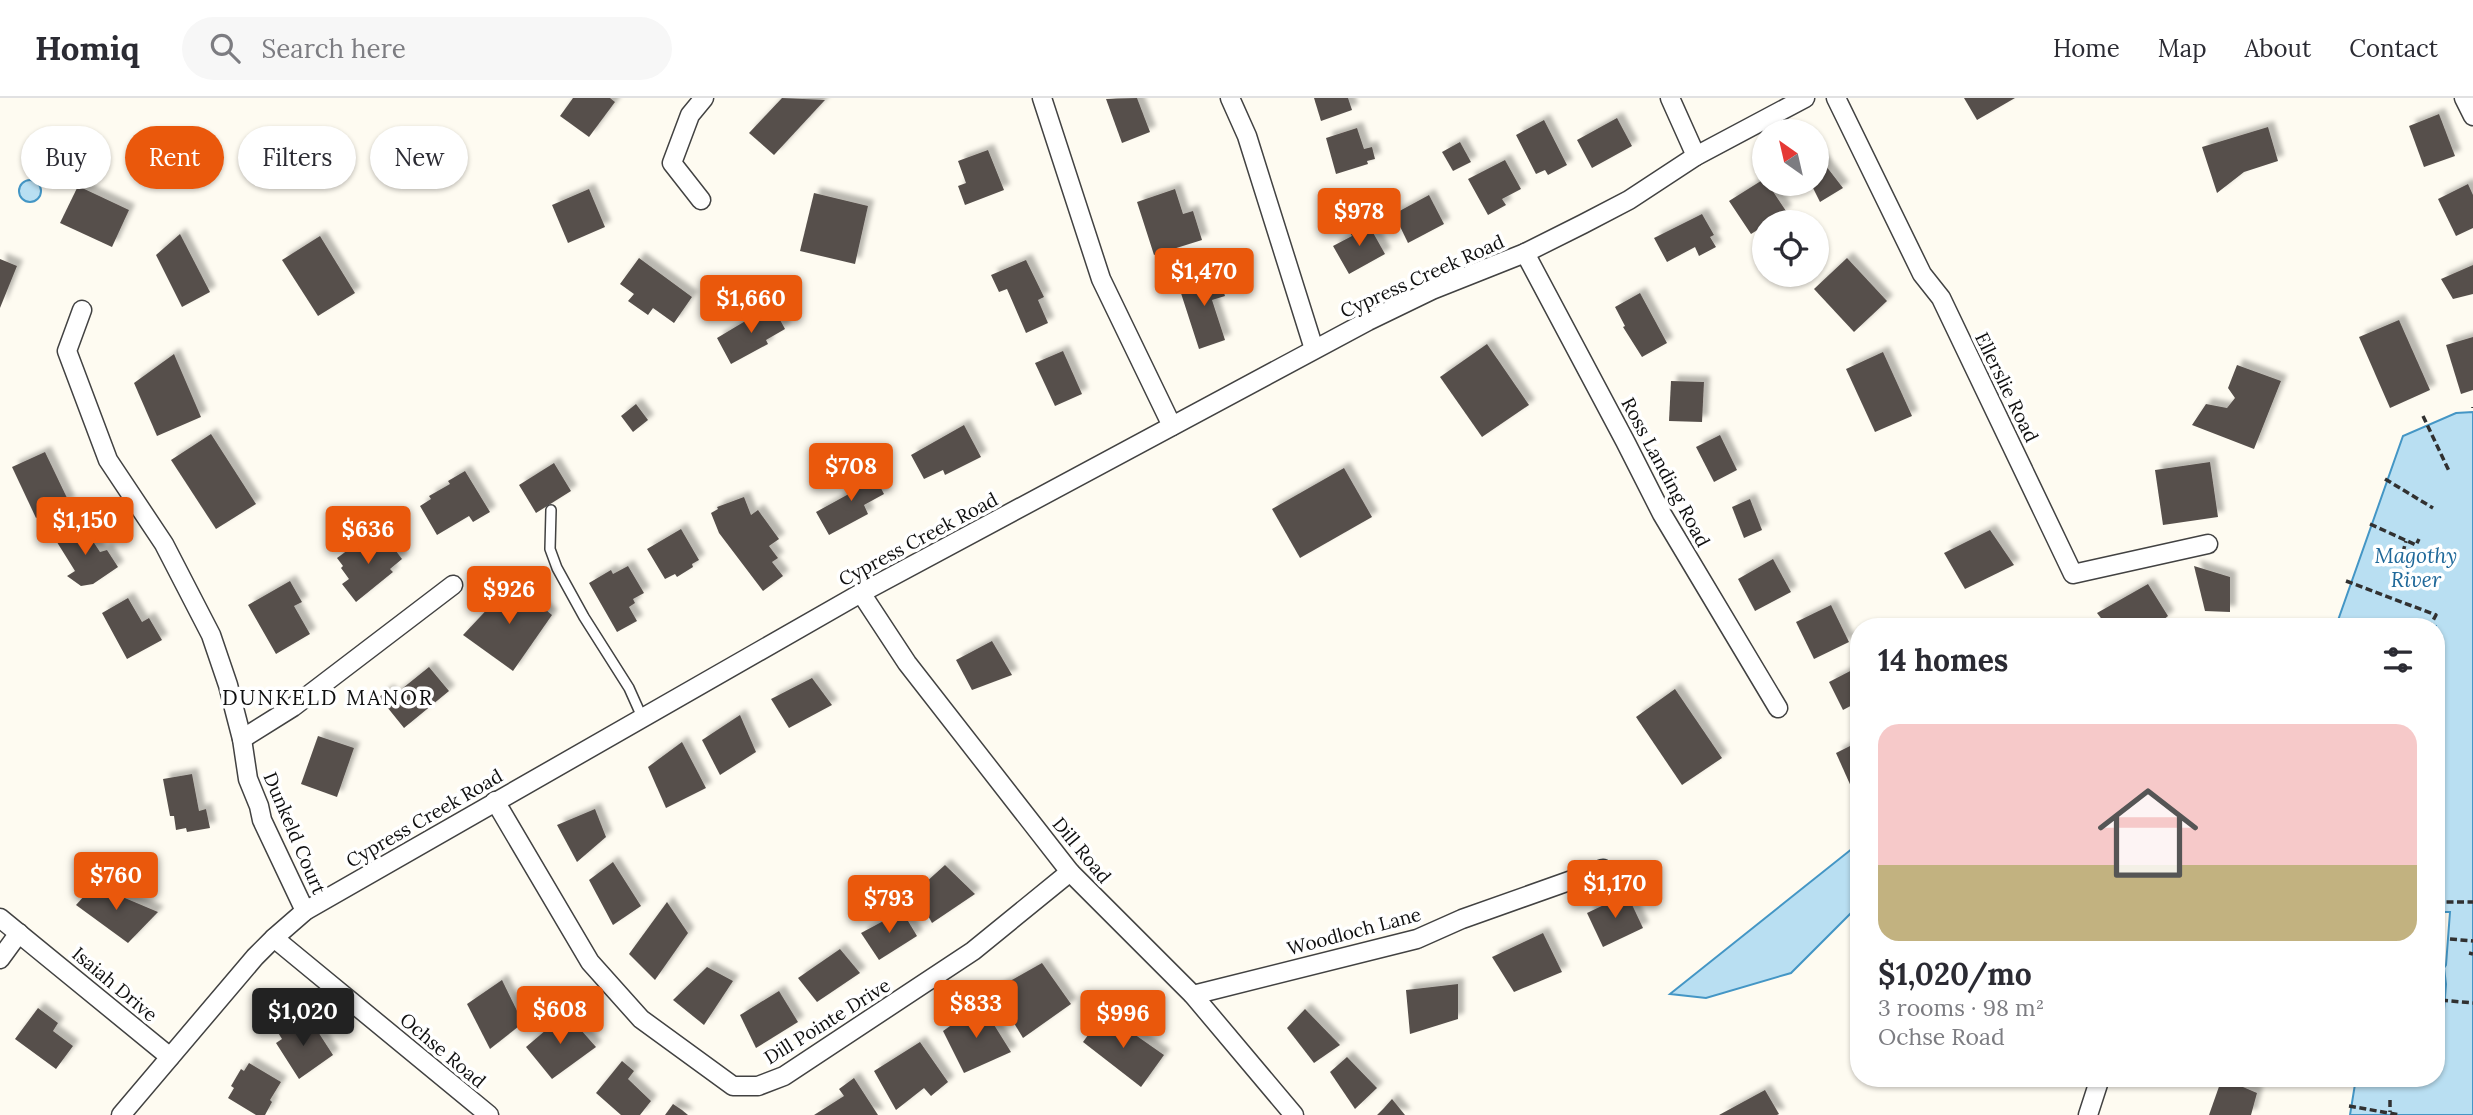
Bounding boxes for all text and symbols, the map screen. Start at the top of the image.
search box [182,17,672,80]
text: Homiq [35,27,140,69]
icon: search [206,29,244,67]
text: Search here [262,32,406,65]
text: Home [2053,33,2120,64]
text: Map [2158,33,2207,64]
text: About [2245,33,2311,64]
text: Contact [2349,33,2438,64]
north arrow [1752,119,1829,196]
map controls [1752,119,1829,287]
chip: Buy [21,126,111,189]
chip: Rent [125,126,224,189]
chip: Filters [238,126,356,189]
chip: New [370,126,468,189]
pin: $978 [1318,188,1400,248]
text: $978 [1334,196,1384,225]
button: locate [1752,210,1829,287]
street label: Cypress Creek Road [1336,229,1508,323]
pin: $1,470 [1147,248,1261,308]
text: $1,470 [1171,256,1237,285]
pin: $1,660 [694,275,808,335]
text: $1,660 [716,283,786,312]
street label: Ellerslie Road [1970,328,2044,446]
street label: Ross Landing Road [1616,393,1716,551]
pin: $708 [810,444,892,503]
text: $708 [825,451,877,480]
street label: Cypress Creek Road [834,487,1002,591]
pin: $1,150 [28,498,142,557]
text: $1,150 [53,505,118,534]
pin: $636 [327,506,409,566]
text: $636 [342,514,394,543]
water label: Magothy River [2375,542,2457,593]
pin: $926 [468,566,550,626]
text: $926 [483,574,535,603]
text: 14 homes [1878,641,2008,679]
icon: filters [2379,641,2417,679]
district label: DUNKELD MANOR [222,684,434,711]
street label: Cypress Creek Road [341,763,507,873]
street label: Dunkeld Court [258,768,332,898]
icon: home [2085,770,2211,896]
street label: Dill Road [1047,812,1117,888]
pin: $760 [75,852,157,912]
text: $760 [90,860,142,889]
pin: $1,170 [1558,860,1672,920]
text: $1,170 [1583,868,1647,897]
pin: $793 [848,876,930,935]
text: $793 [864,883,914,912]
street label: Woodloch Lane [1284,902,1424,960]
street label: Isaiah Drive [68,941,162,1027]
text: $1,020/mo [1878,955,2032,993]
street label: Dill Pointe Drive [760,973,894,1069]
pin: $833 [935,981,1017,1040]
pin: $608 [519,986,601,1046]
pin: $1,020 [246,988,360,1048]
text: $833 [950,988,1002,1017]
pin: $996 [1082,990,1164,1050]
text: 3 rooms · 98 m² [1878,993,2044,1022]
text: $608 [533,994,587,1023]
text: $1,020 [268,996,338,1025]
text: $996 [1096,998,1150,1027]
street label: Ochse Road [395,1007,491,1093]
text: Ochse Road [1878,1022,2005,1051]

